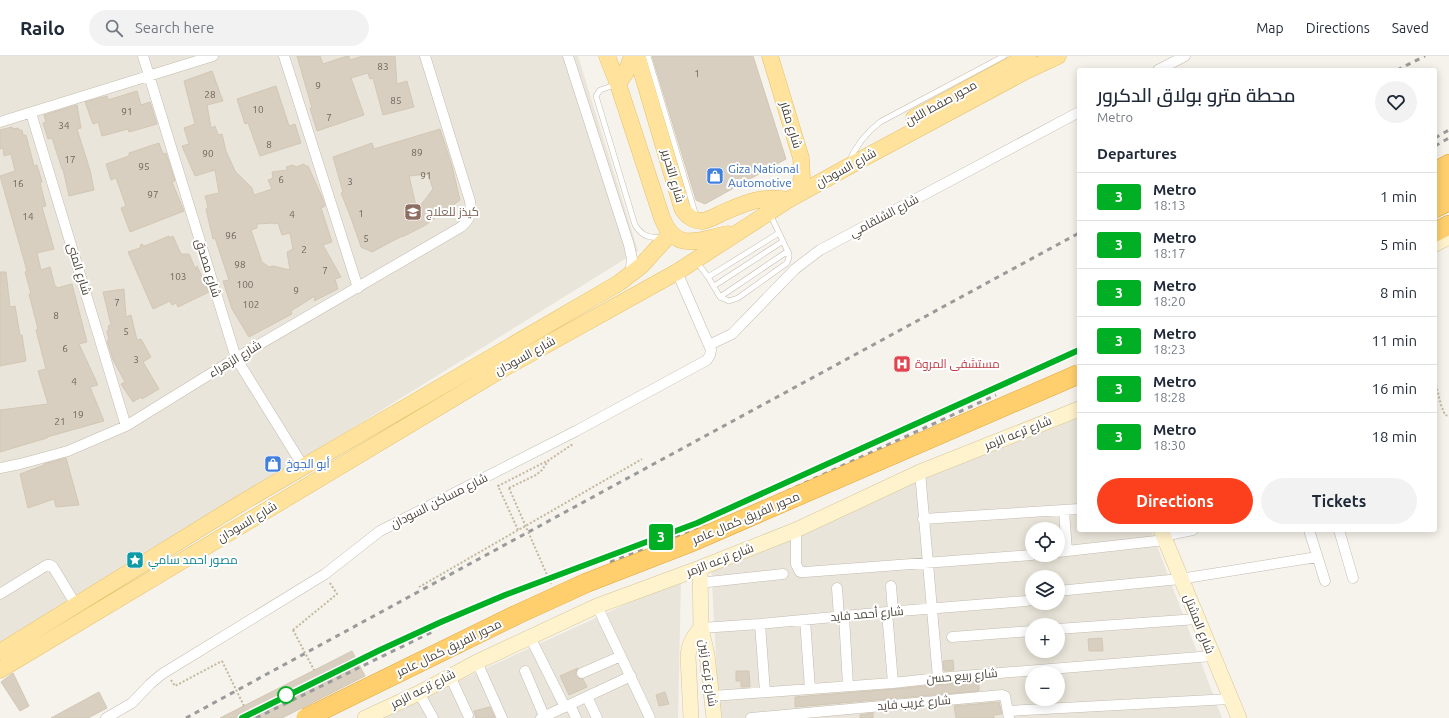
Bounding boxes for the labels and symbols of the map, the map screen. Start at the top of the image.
house number: 83 [377,61,389,72]
house number: 1 [694,68,700,79]
street label: محور صفط اللبن [903,78,979,128]
house number: 9 [315,80,321,91]
house number: 28 [204,89,216,100]
house number: 85 [390,95,402,106]
street label: شارع مقار [776,99,805,150]
house number: 10 [252,104,264,115]
house number: 91 [121,106,133,117]
house number: 7 [326,112,332,123]
house number: 34 [58,120,70,131]
house number: 8 [266,139,272,150]
street label: شارع السودان [813,146,879,191]
house number: 89 [411,147,423,158]
street label: شارع التحرير [658,147,687,205]
house number: 90 [202,148,214,159]
house number: 17 [64,154,76,165]
house number: 95 [138,161,150,172]
place label: Giza National Automotive [728,162,799,189]
shop icon: Giza National Automotive [705,166,725,186]
house number: 91 [420,170,432,181]
house number: 6 [278,174,284,185]
house number: 3 [347,176,353,187]
house number: 16 [12,178,24,189]
house number: 97 [147,189,159,200]
street label: شارع الشلقامي [847,192,922,243]
school or university icon: كيذز للعلاج [403,202,423,222]
place label: كيذز للعلاج [426,205,479,220]
house number: 1 [358,208,364,219]
house number: 4 [289,209,295,220]
house number: 14 [22,211,34,222]
house number: 96 [225,230,237,241]
house number: 5 [363,233,369,244]
street label: شارع مصدق [191,237,224,299]
street label: شارع المنى [63,241,94,297]
house number: 2 [301,244,307,255]
house number: 98 [234,259,246,270]
house number: 7 [322,265,328,276]
house number: 103 [170,271,186,282]
house number: 100 [237,279,254,290]
house number: 9 [293,285,299,296]
house number: 7 [114,297,120,308]
house number: 102 [243,299,259,310]
house number: 8 [53,310,59,321]
house number: 5 [123,326,129,337]
street label: شارع السودان [492,334,558,379]
street label: شارع الزهراء [206,338,264,381]
house number: 6 [62,343,68,354]
house number: 3 [133,354,139,365]
hospital icon: مستشفى المروة [892,354,912,374]
place label: مستشفى المروة [915,357,1000,371]
house number: 4 [71,376,77,387]
house number: 19 [72,409,84,420]
street label: شارع ترعه الزمر [982,413,1054,454]
house number: 21 [54,416,66,427]
shop icon: أبو الجوخ [263,454,283,474]
place label: أبو الجوخ [286,456,330,472]
street label: شارع مساكن السودان [388,470,490,532]
street label: محور الفريق كمال عامر [689,489,802,547]
street label: شارع السودان [215,499,280,546]
line badge: 3 [648,524,674,550]
street label: شارع ترعه الزمر [683,541,756,581]
place icon: مصور احمد سامي [125,550,145,570]
place label: مصور احمد سامي [148,553,238,570]
street label: شارع المشتل [1180,592,1217,656]
street label: شارع أحمد فايد [830,603,904,625]
street label: محور الفريق كمال عامر [393,616,504,680]
street label: شارع ترعه زنين [695,638,720,708]
street label: شارع ربيع حسن [926,666,998,687]
street label: شارع ترعه الزمر [387,667,458,713]
unlabelled marker [277,686,295,704]
street label: شارع غريب فايد [877,693,952,714]

